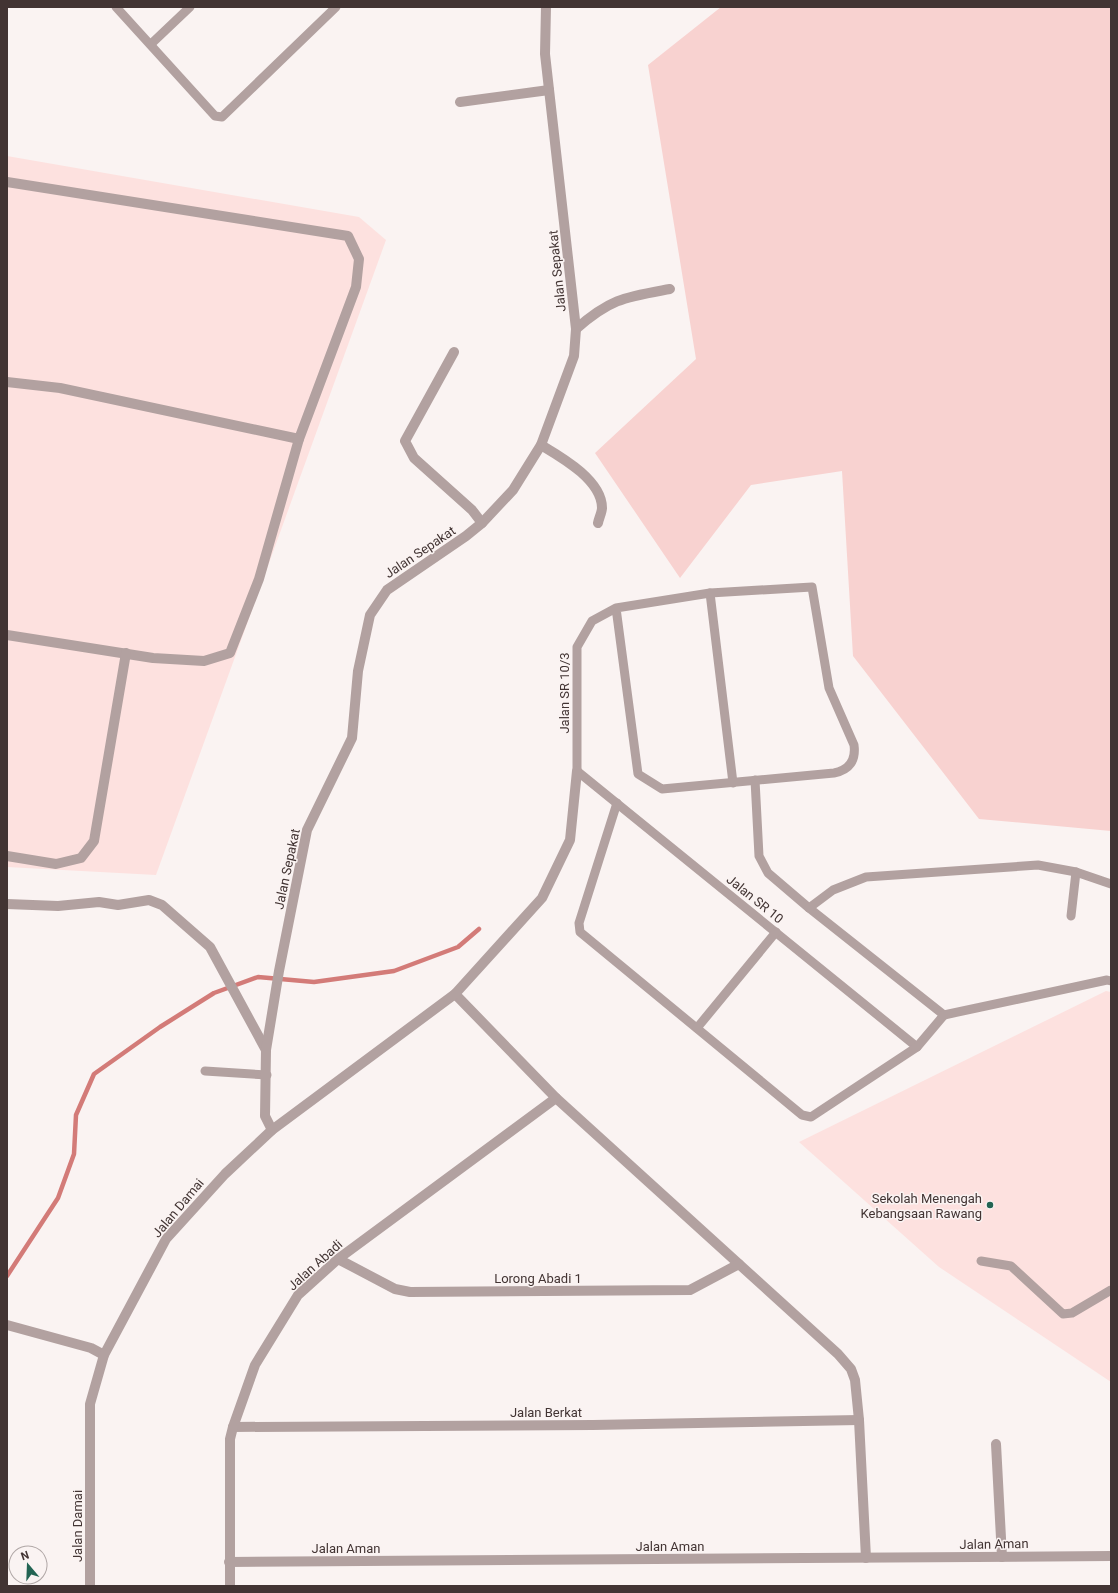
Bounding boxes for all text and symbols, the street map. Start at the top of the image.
street label: Jalan Sepakat [545,230,569,312]
street label: Jalan Sepakat [382,523,458,581]
street label: Jalan SR 10/3 [557,652,572,734]
street label: Jalan Sepakat [271,827,303,911]
street label: Jalan SR 10 [724,872,786,926]
street label: Jalan Damai [149,1176,207,1240]
place label: Sekolah Menengah Kebangsaan Rawang [861,1191,982,1221]
marker: Sekolah Menengah Kebangsaan Rawang [985,1200,995,1210]
street label: Jalan Abadi [285,1237,345,1293]
street label: Lorong Abadi 1 [494,1271,582,1286]
street label: Jalan Berkat [510,1405,582,1420]
street label: Jalan Damai [70,1490,85,1562]
street label: Jalan Aman [959,1536,1029,1552]
street label: Jalan Aman [635,1539,705,1554]
street label: Jalan Aman [311,1541,381,1556]
north arrow [8,1545,48,1585]
text: N [19,1549,31,1563]

